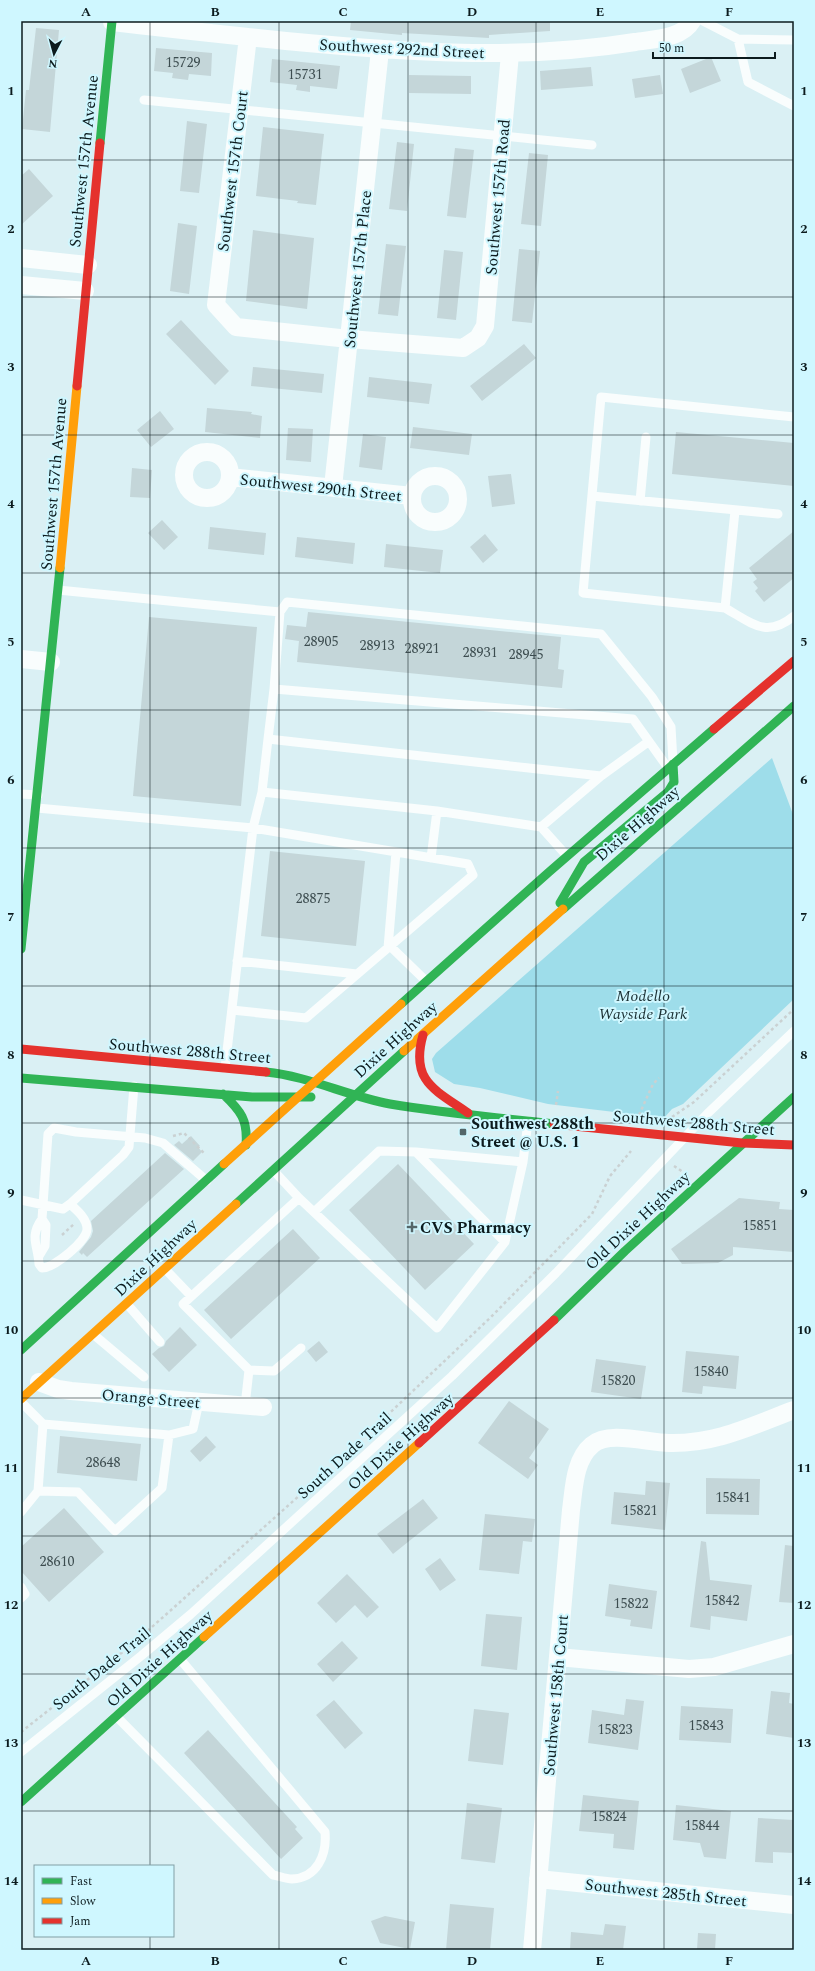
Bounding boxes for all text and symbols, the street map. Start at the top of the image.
text: A [81,2,91,22]
text: B [210,2,220,22]
text: C [338,2,348,22]
text: D [467,2,477,22]
text: E [596,2,605,22]
text: F [725,2,733,22]
street label: Southwest 292nd Street [319,33,486,65]
north arrow [34,34,74,74]
scale bar [653,34,775,60]
text: 50 m [659,39,684,58]
house number: 15729 [166,52,201,73]
text: N [48,55,58,72]
house number: 15731 [288,64,323,85]
street label: Southwest 157th Avenue [63,74,105,249]
text: 1 [7,81,15,101]
text: 1 [800,81,808,101]
street label: Southwest 157th Court [211,89,255,253]
street label: Southwest 157th Road [479,118,517,276]
street label: Southwest 157th Place [338,189,378,349]
text: 2 [7,219,15,239]
text: 2 [800,219,808,239]
text: 3 [7,357,15,377]
text: 3 [800,357,808,377]
street label: Southwest 157th Avenue [34,397,74,571]
street label: Southwest 290th Street [239,468,403,508]
text: 4 [7,494,15,514]
text: 4 [800,494,808,514]
house number: 28905 [304,631,339,652]
text: 5 [7,632,15,652]
text: 5 [800,632,808,652]
house number: 28913 [360,635,395,656]
house number: 28921 [405,638,440,659]
house number: 28931 [463,642,498,663]
house number: 28945 [509,644,544,665]
text: 6 [7,770,15,790]
text: 6 [800,770,808,790]
street label: Dixie Highway [590,779,686,867]
house number: 28875 [296,888,331,909]
text: 7 [7,907,15,927]
text: 7 [800,907,808,927]
park label: Modello Wayside Park [598,984,688,1026]
street label: Dixie Highway [349,995,444,1084]
street label: Southwest 288th Street [108,1032,272,1070]
text: 8 [7,1045,15,1065]
text: 8 [800,1045,808,1065]
street label: Southwest 288th Street [612,1104,776,1142]
place label: Southwest 288th Street @ U.S. 1 [471,1112,594,1154]
marker: Southwest 288th Street @ U.S. 1 [458,1127,468,1137]
street label: Old Dixie Highway [580,1165,696,1276]
text: 9 [7,1183,15,1203]
text: 9 [800,1183,808,1203]
street label: Dixie Highway [109,1212,203,1302]
house number: 15851 [743,1215,778,1236]
place label: CVS Pharmacy [420,1216,532,1240]
marker: CVS Pharmacy [407,1222,417,1232]
text: 10 [4,1320,18,1340]
text: 10 [797,1320,811,1340]
house number: 15840 [694,1361,729,1382]
house number: 15820 [601,1370,636,1391]
street label: Orange Street [101,1383,201,1415]
street label: Old Dixie Highway [342,1387,460,1496]
street label: South Dade Trail [292,1406,398,1505]
house number: 28648 [86,1452,121,1473]
text: 11 [4,1458,18,1478]
text: 11 [797,1458,811,1478]
house number: 15841 [716,1487,751,1508]
house number: 15821 [623,1500,658,1521]
house number: 28610 [40,1551,75,1572]
house number: 15842 [705,1590,740,1611]
house number: 15822 [614,1593,649,1614]
text: 12 [4,1595,18,1615]
text: 12 [797,1595,811,1615]
street label: Old Dixie Highway [101,1604,219,1713]
street label: Southwest 158th Court [537,1613,575,1777]
street label: South Dade Trail [47,1621,156,1716]
house number: 15843 [689,1715,724,1736]
house number: 15823 [598,1719,633,1740]
text: 13 [4,1733,18,1753]
text: 13 [797,1733,811,1753]
house number: 15824 [592,1806,627,1827]
house number: 15844 [685,1815,720,1836]
legend [34,1865,174,1937]
text: 14 [4,1871,19,1891]
text: 14 [797,1871,812,1891]
text: Fast [70,1872,92,1891]
street label: Southwest 285th Street [584,1873,748,1913]
text: Slow [70,1892,96,1911]
text: Jam [70,1912,91,1931]
text: A [81,1951,91,1971]
text: B [210,1951,220,1971]
text: C [338,1951,348,1971]
text: D [467,1951,477,1971]
text: E [596,1951,605,1971]
text: F [725,1951,733,1971]

